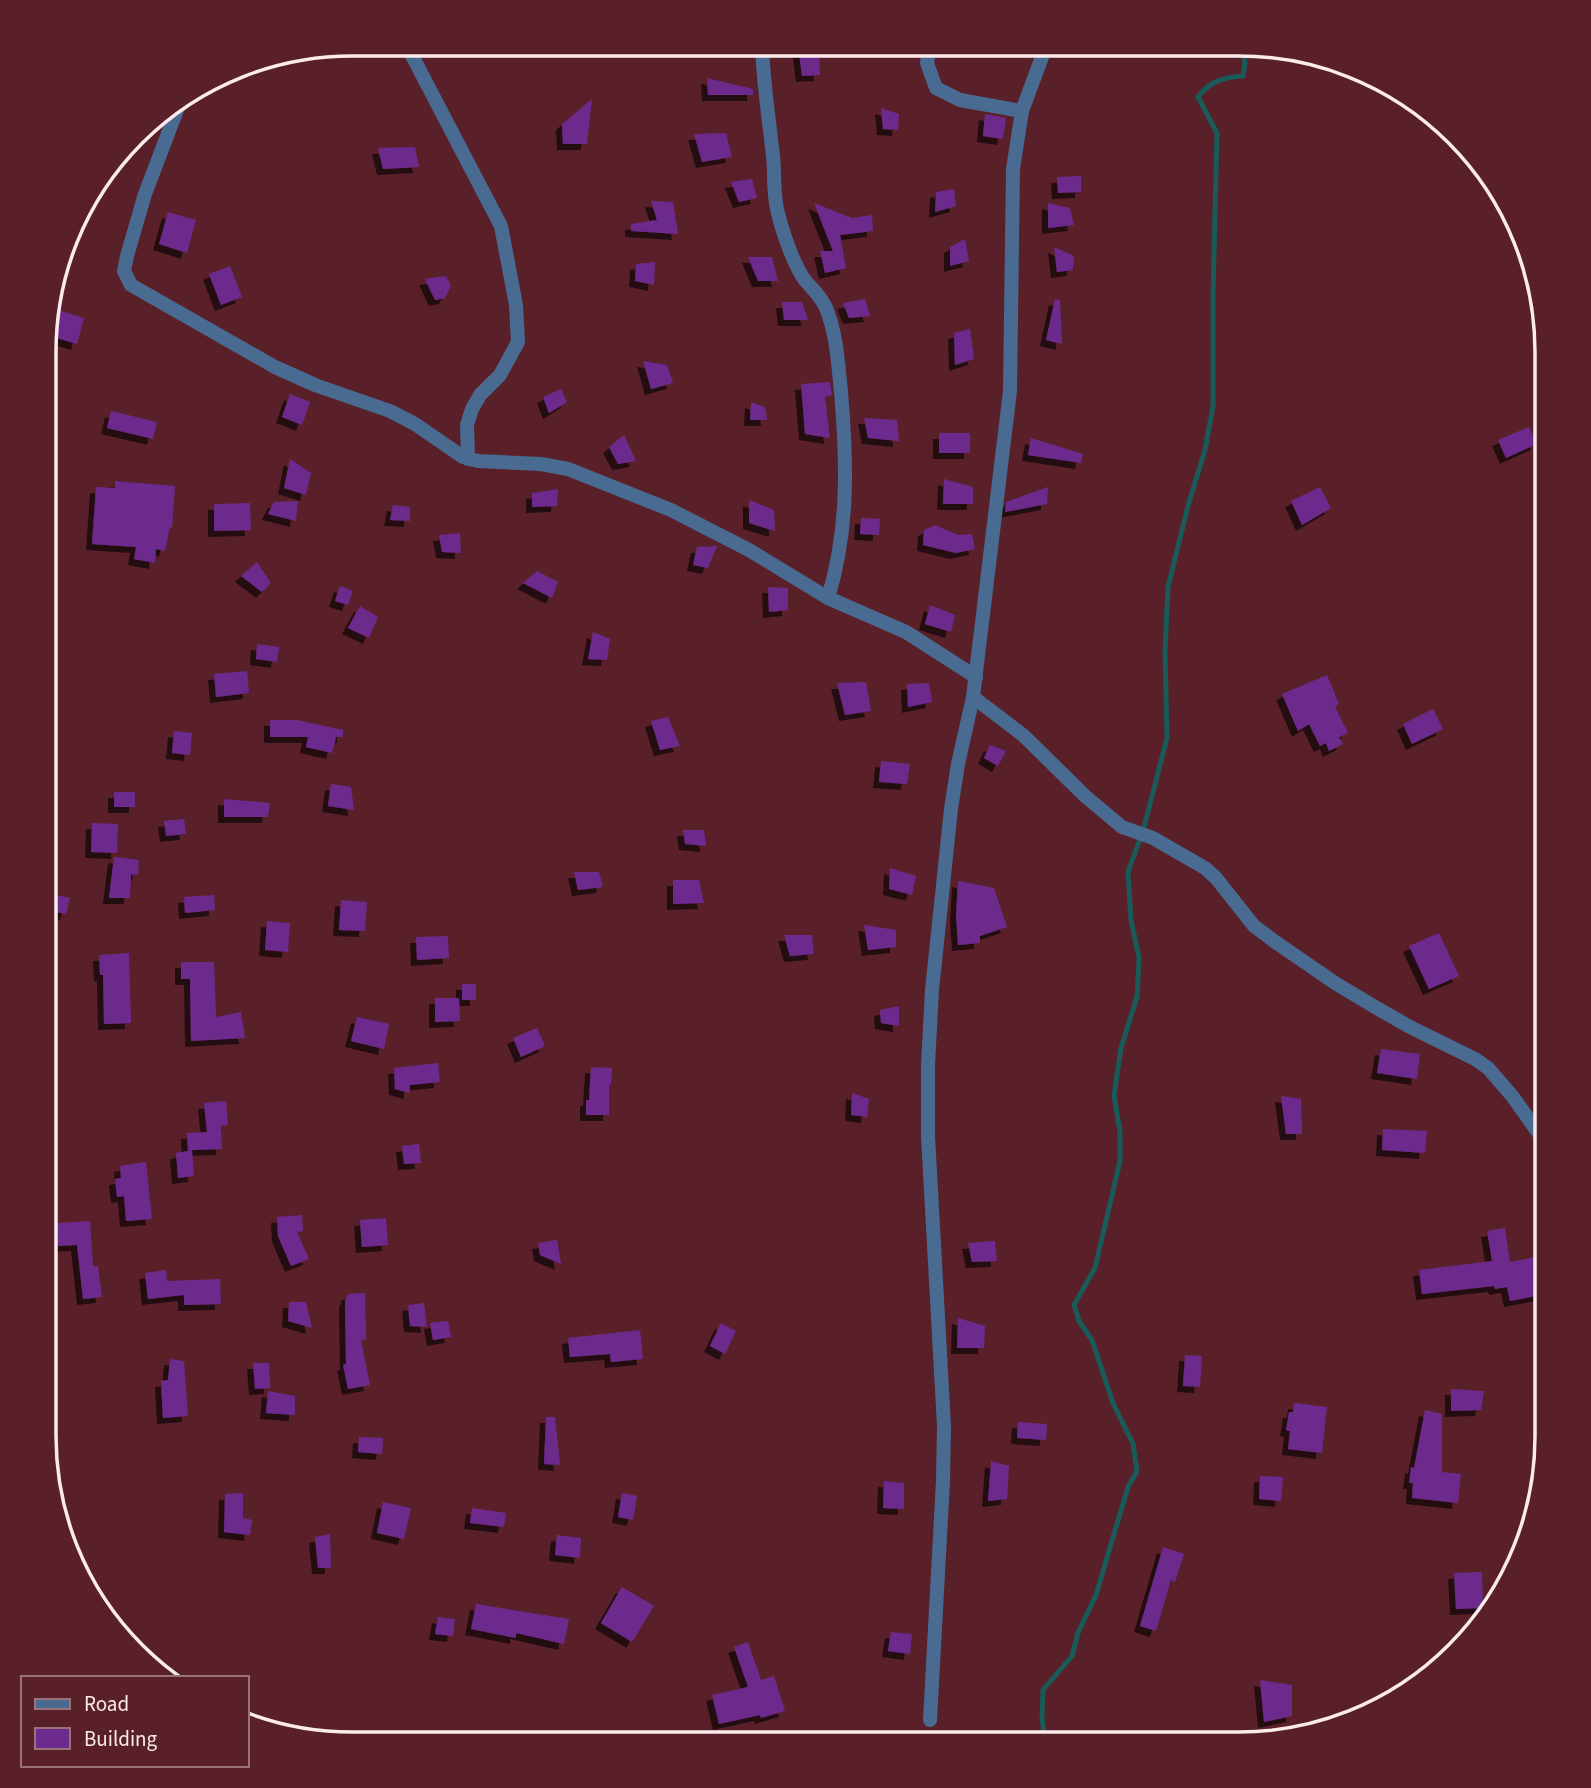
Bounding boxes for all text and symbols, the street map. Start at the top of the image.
legend [21,1676,248,1767]
text: Road [84,1689,129,1719]
text: Building [84,1724,158,1754]

